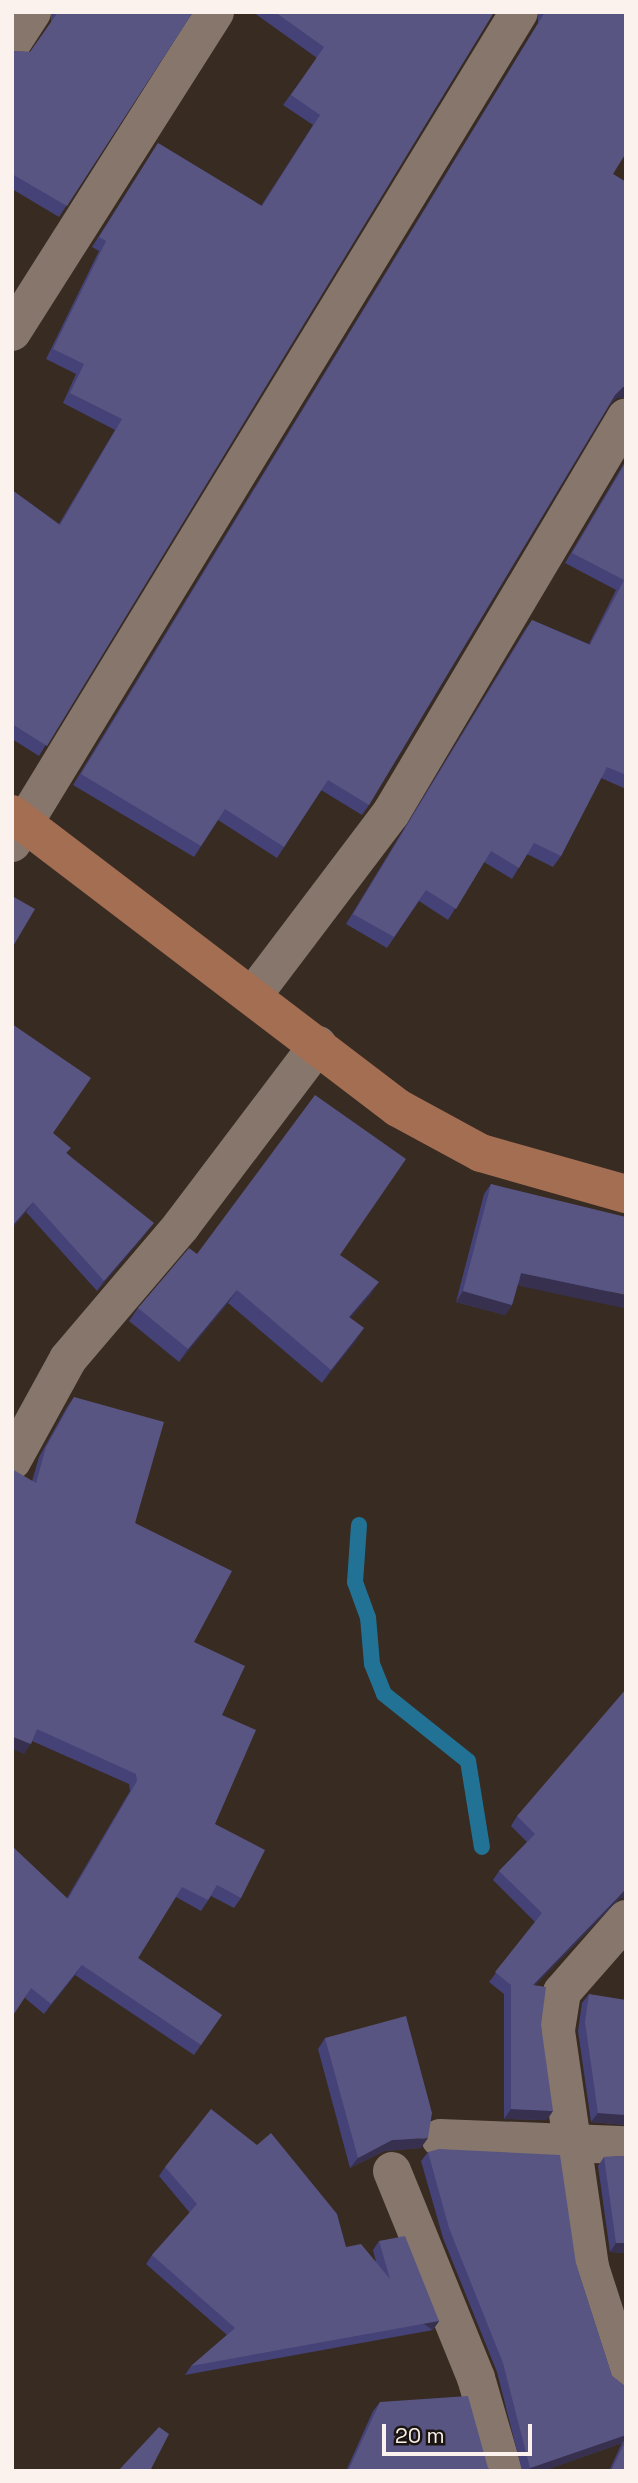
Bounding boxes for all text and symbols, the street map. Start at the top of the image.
scale bar [386,2410,536,2454]
text: 20 m [395,2422,445,2449]

